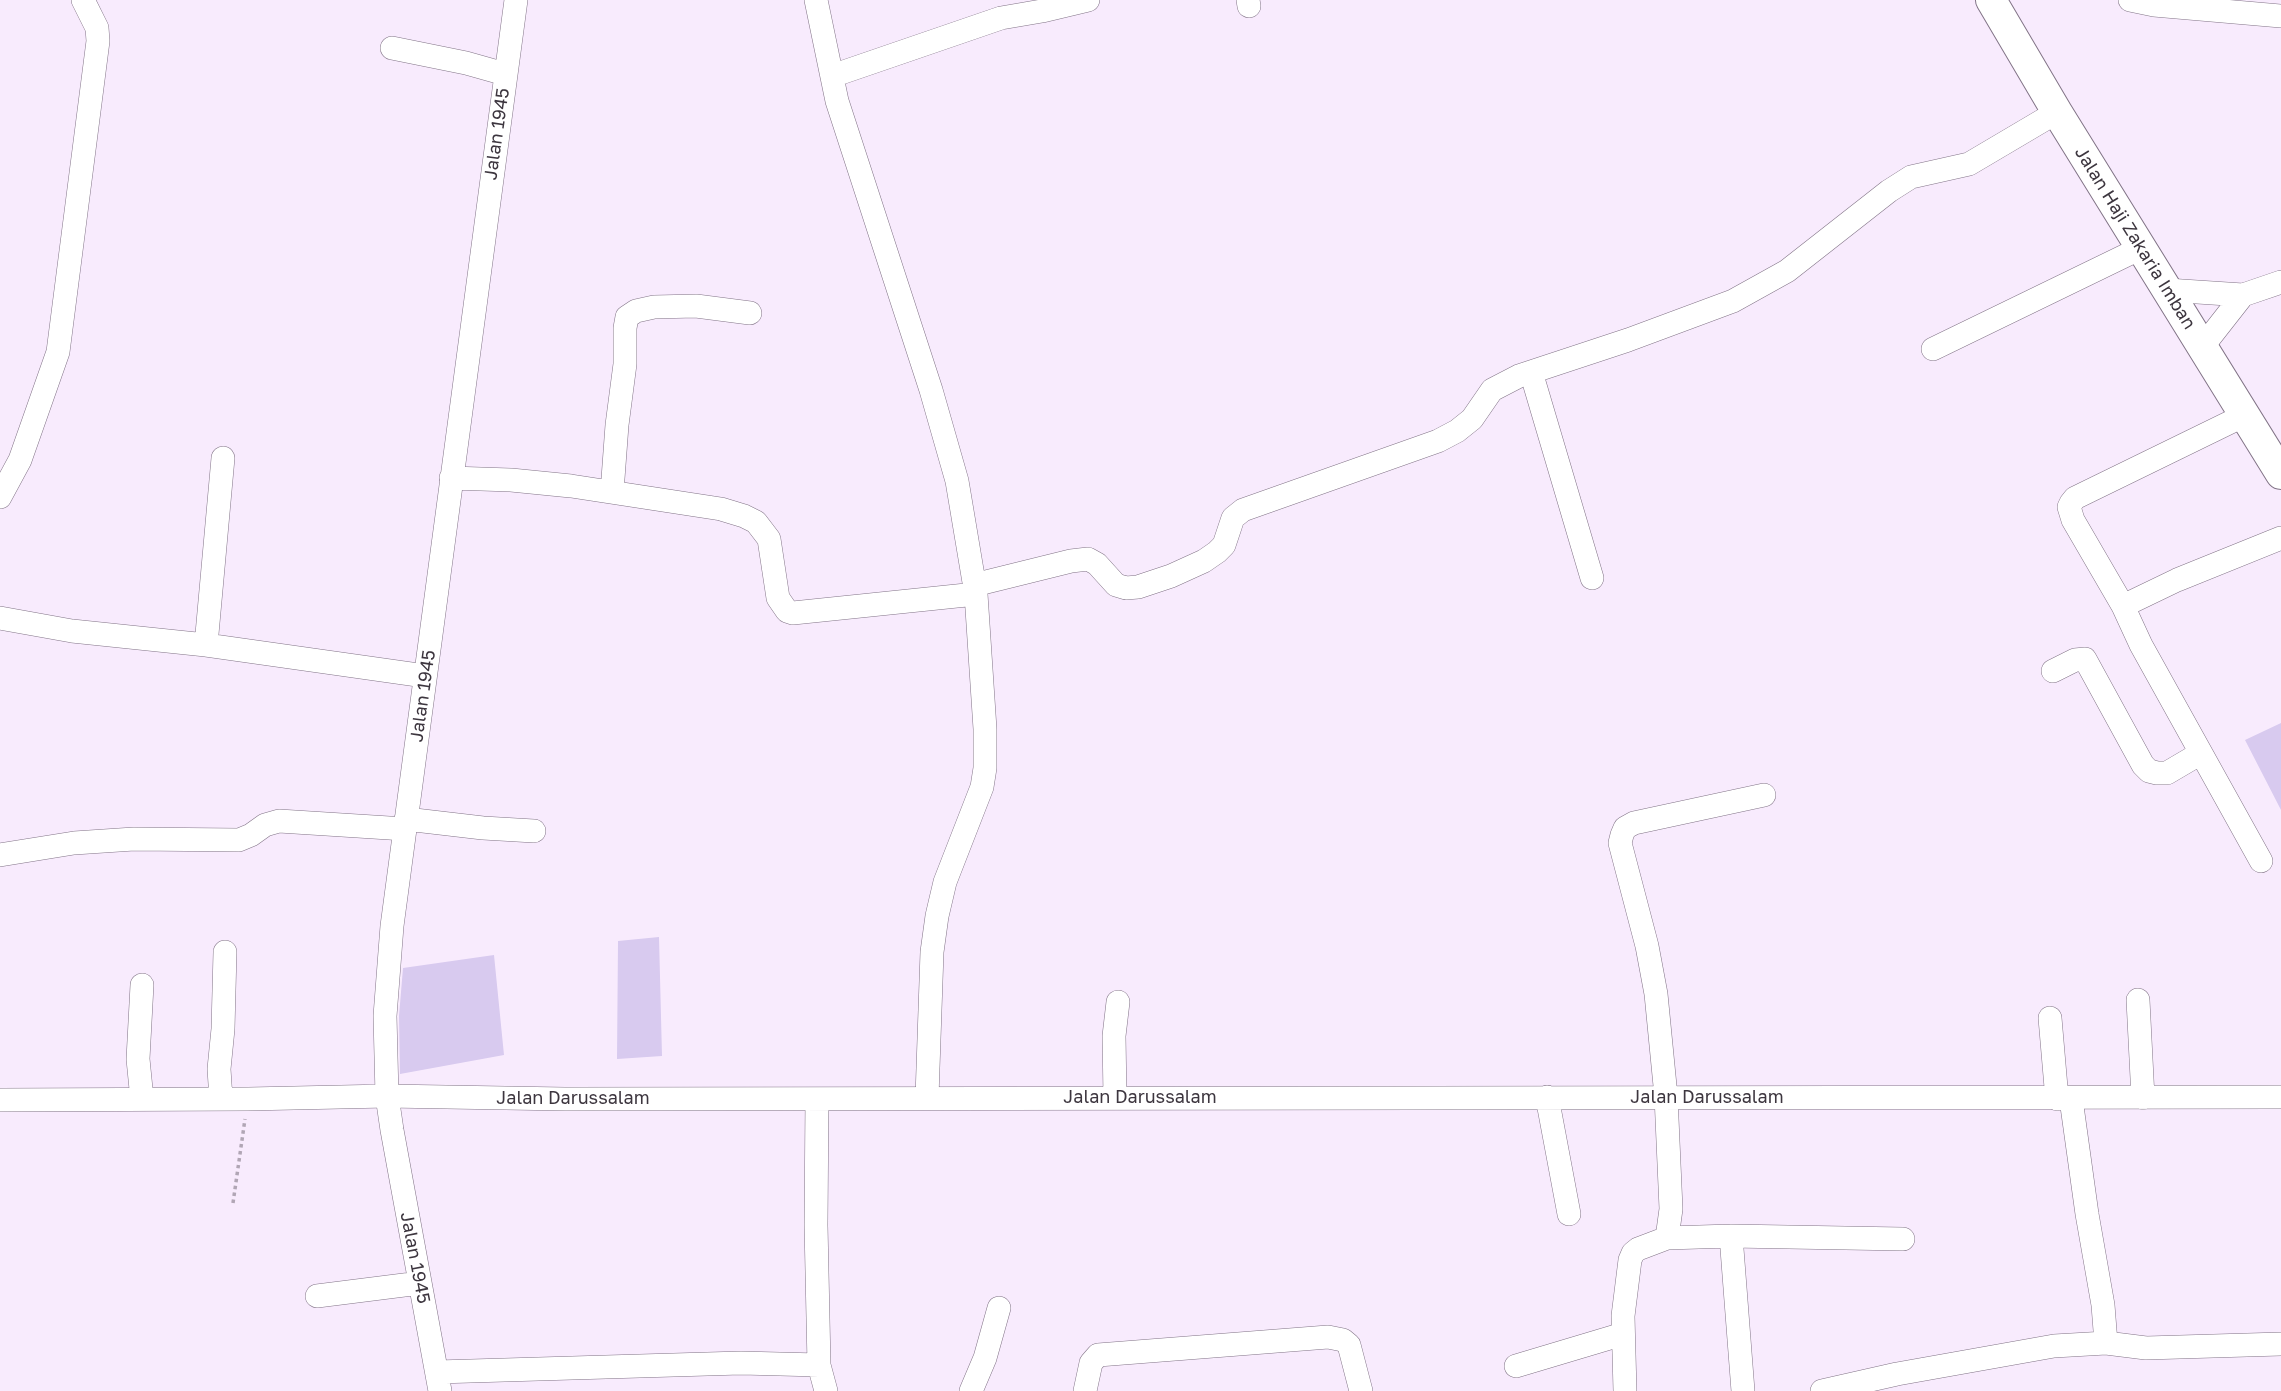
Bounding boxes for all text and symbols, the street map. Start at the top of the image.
street label: Jalan 1945 [480,87,514,181]
street label: Jalan Haji Zakaria Imban [2070,143,2200,333]
street label: Jalan 1945 [406,649,440,743]
street label: Jalan Darussalam [1063,1086,1217,1108]
street label: Jalan Darussalam [1630,1086,1784,1108]
street label: Jalan Darussalam [496,1087,650,1109]
street label: Jalan 1945 [396,1210,434,1306]

